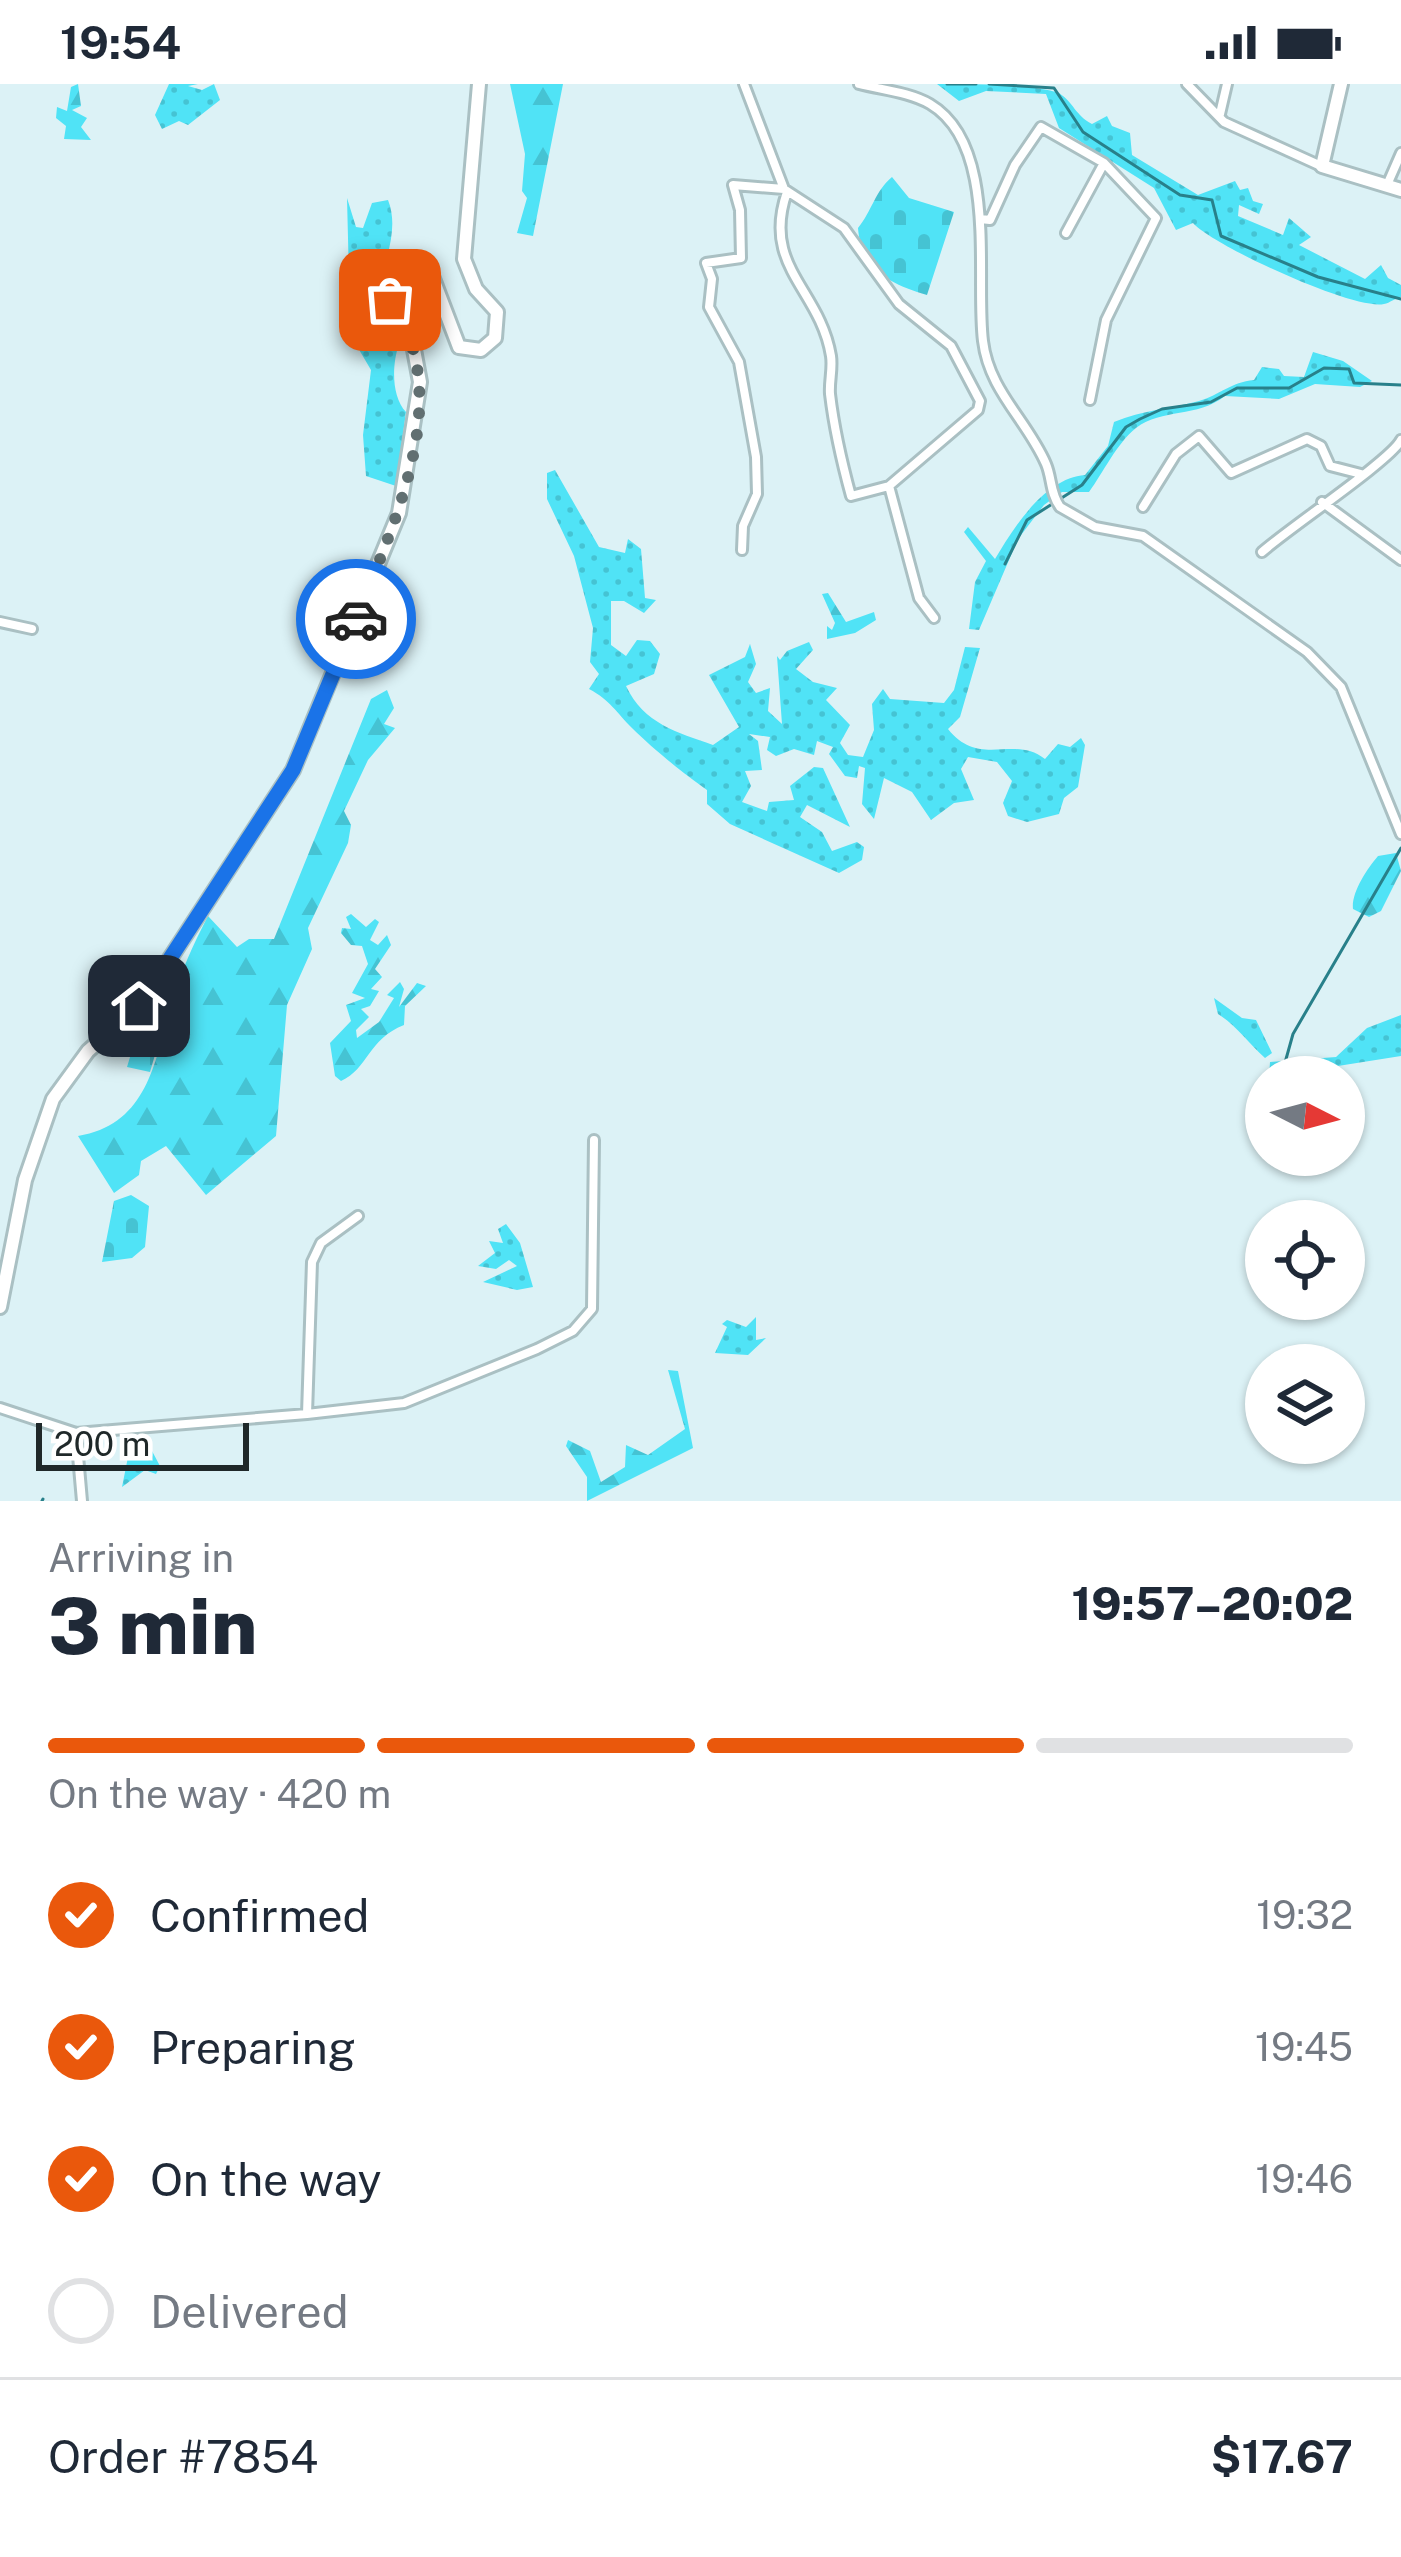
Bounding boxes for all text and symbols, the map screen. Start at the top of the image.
text: 19:54 [60,16,181,69]
pin [339,249,441,351]
icon: bag [357,267,423,333]
courier [296,559,416,679]
icon: car [323,586,389,652]
pin [88,955,190,1057]
icon: home [106,973,172,1039]
north arrow [1245,1056,1365,1176]
map controls [1245,1056,1365,1464]
button: locate [1245,1200,1365,1320]
button: layers [1245,1344,1365,1464]
scale bar [36,1417,249,1470]
text: 200 m [54,1425,150,1463]
text: Arriving in [48,1535,234,1581]
text: 19:57–20:02 [1072,1577,1353,1630]
text: 3 min [48,1580,257,1672]
text: On the way · 420 m [48,1771,391,1817]
icon: check [48,1882,114,1948]
text: Confirmed [150,1889,369,1942]
text: 19:32 [1256,1892,1353,1938]
icon: check [48,2014,114,2080]
text: Preparing [150,2021,356,2074]
text: 19:45 [1255,2024,1353,2070]
icon: check [48,2146,114,2212]
text: On the way [150,2153,382,2206]
text: 19:46 [1255,2156,1353,2202]
text: Delivered [150,2285,349,2338]
text: Order #7854 [48,2430,318,2483]
text: $17.67 [1211,2430,1353,2483]

